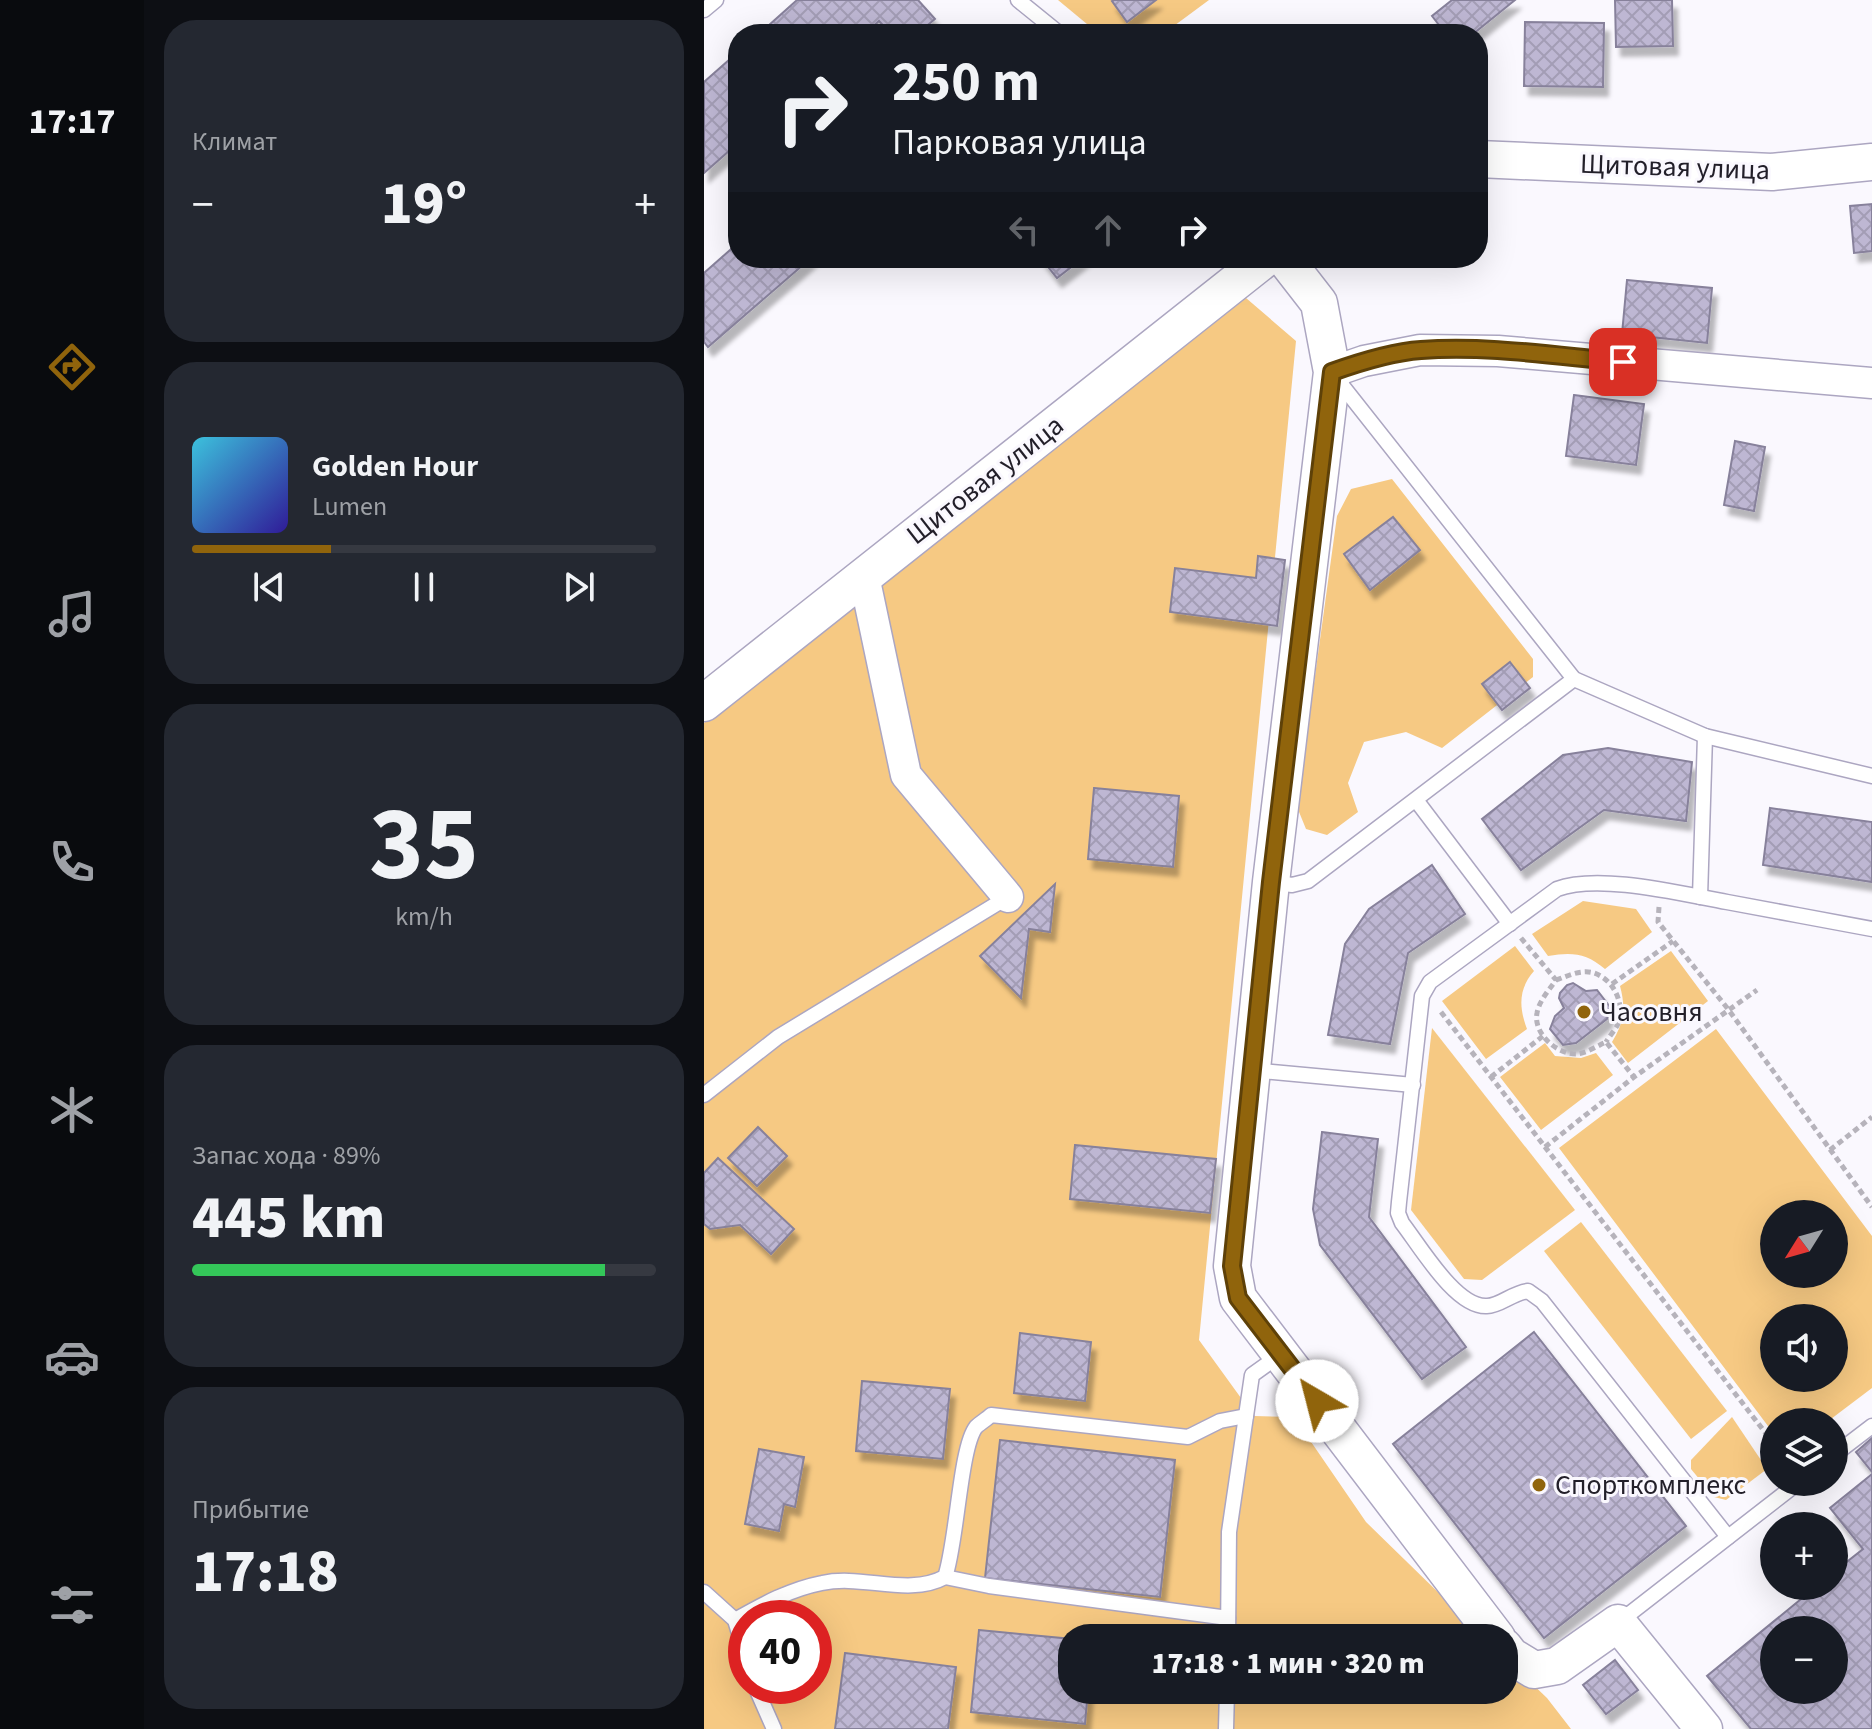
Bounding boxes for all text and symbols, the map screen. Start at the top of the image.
text: 250 m [892,43,1040,122]
icon: right [760,56,864,160]
text: 17:17 [29,96,115,147]
text: Парковая улица [892,117,1147,168]
text: Климат [192,123,277,160]
street label: Щитовая улица [1579,144,1771,190]
text: 19° [381,162,467,247]
text: − [192,174,214,237]
text: + [634,174,656,237]
icon: left [1002,208,1046,252]
icon: ahead [1086,208,1130,252]
icon: right [1170,208,1214,252]
pin [1589,328,1657,396]
icon: directions [44,339,100,395]
icon: arrive [1601,340,1645,384]
street label: Щитовая улица [898,406,1072,554]
text: Golden Hour [312,445,478,488]
text: Lumen [312,488,387,525]
icon: previous [247,565,291,609]
icon: pause [402,565,446,609]
icon: next [557,565,601,609]
icon: music [44,586,100,642]
text: 35 [369,772,479,920]
icon: phone [44,834,100,890]
text: km/h [395,898,453,935]
place label: Часовня [1600,992,1703,1032]
marker: Часовня [1575,1003,1593,1021]
icon: climate [44,1082,100,1138]
text: Запас хода · 89% [192,1137,380,1174]
text: 445 km [192,1176,385,1261]
north arrow [1760,1200,1848,1288]
map controls [1760,1200,1848,1704]
button: sound [1760,1304,1848,1392]
icon: car [44,1329,100,1385]
position arrow [1275,1359,1359,1443]
button: layers [1760,1408,1848,1496]
place label: Спорткомплекс [1555,1465,1746,1505]
marker: Спорткомплекс [1530,1476,1548,1494]
text: Прибытие [192,1491,309,1528]
button: + [1760,1512,1848,1600]
text: 17:18 [192,1530,339,1615]
icon: filters [44,1577,100,1633]
speed limit sign: 40 [728,1600,832,1704]
button: − [1760,1616,1848,1704]
text: 17:18 · 1 мин · 320 m [1151,1642,1425,1685]

